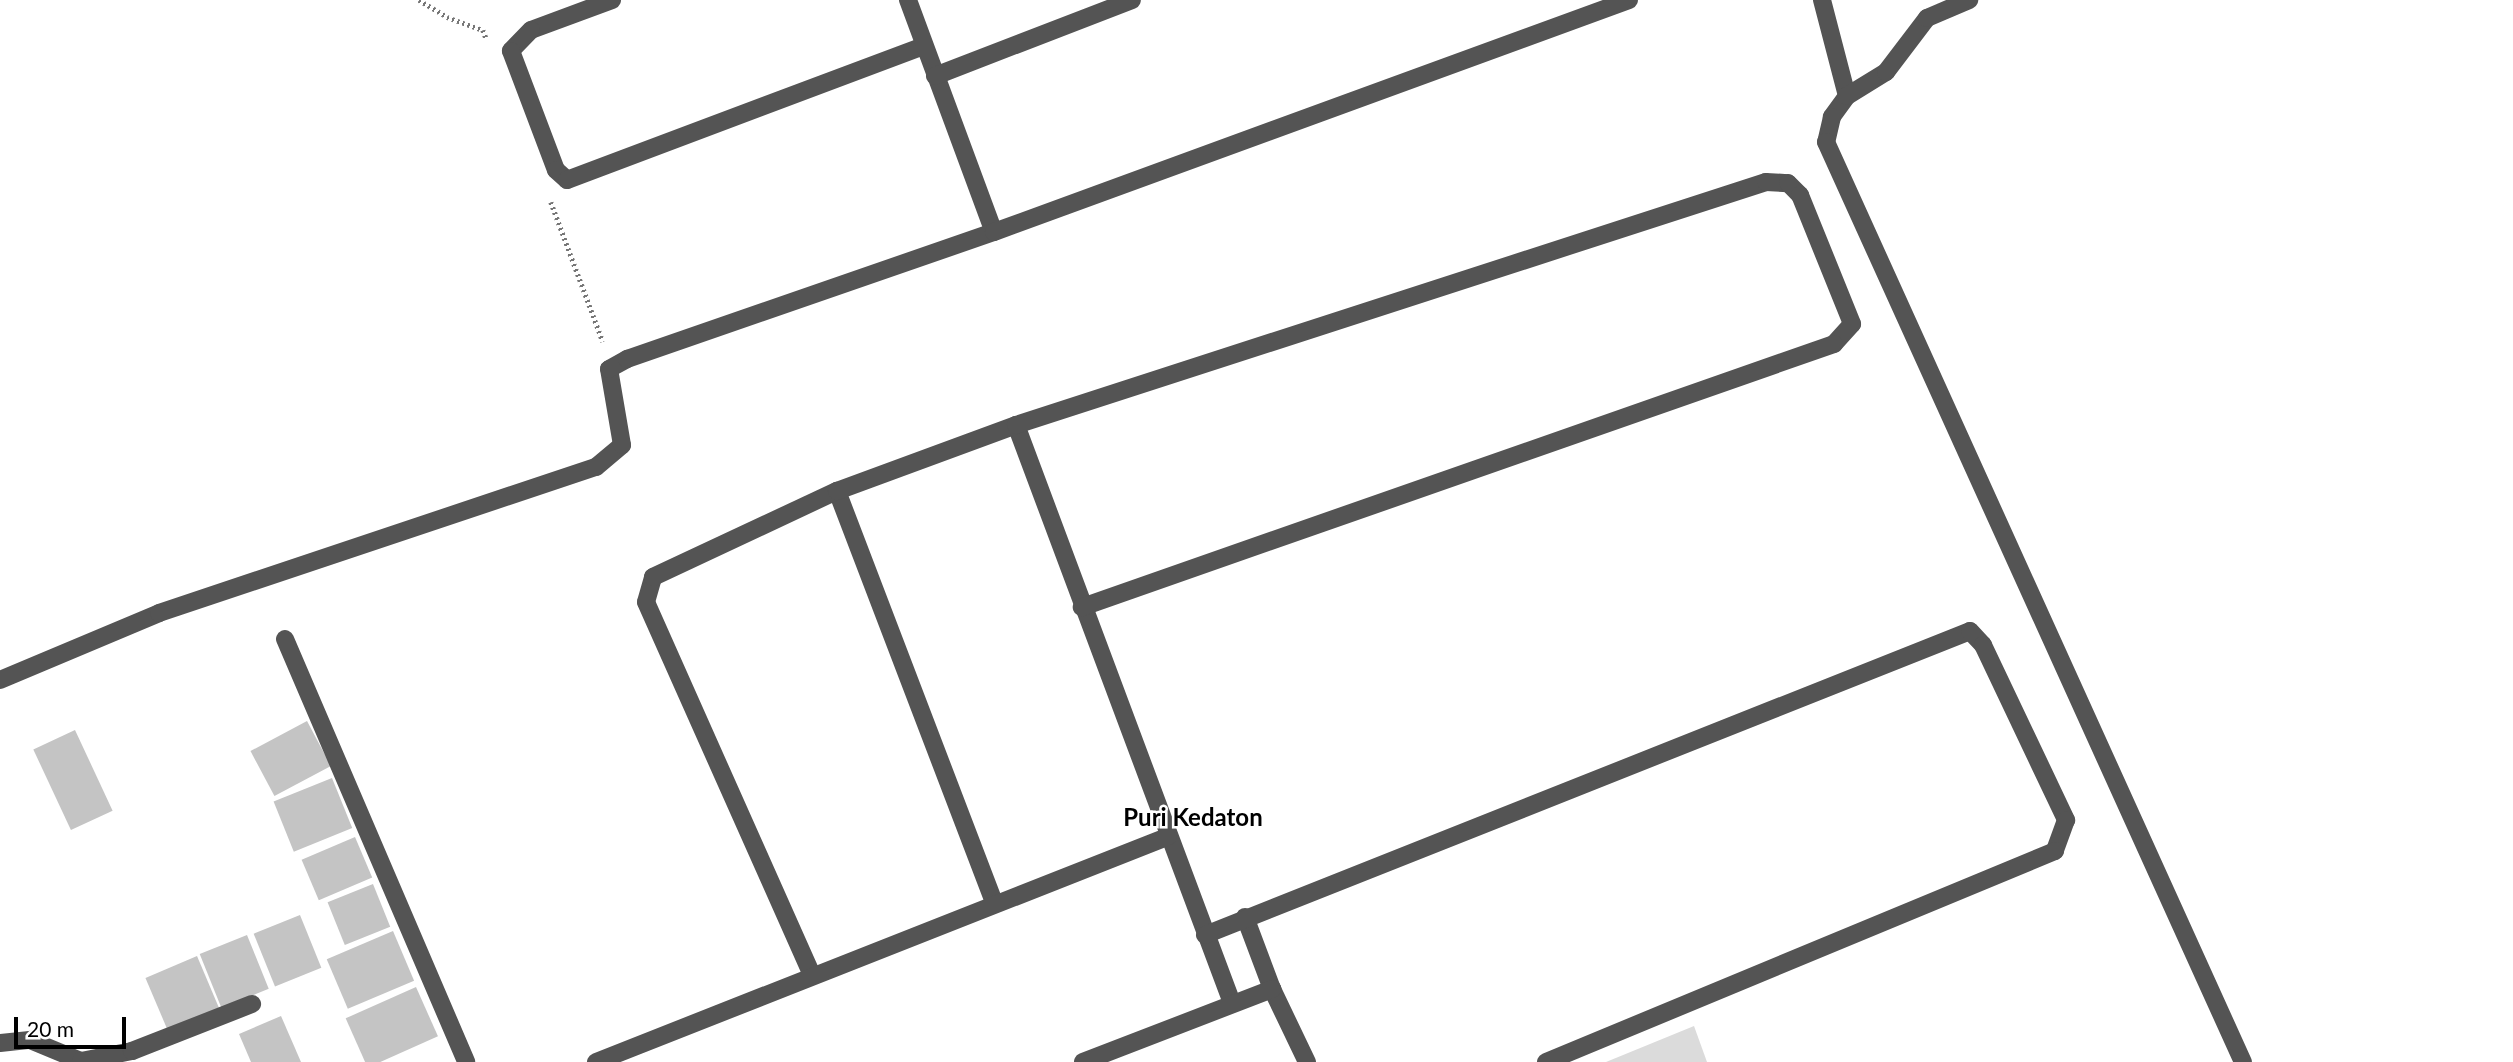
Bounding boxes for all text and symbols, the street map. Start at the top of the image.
district label: Puri Kedaton [1123,803,1263,831]
scale bar [18,1002,130,1046]
text: 20 m [27,1016,74,1041]

